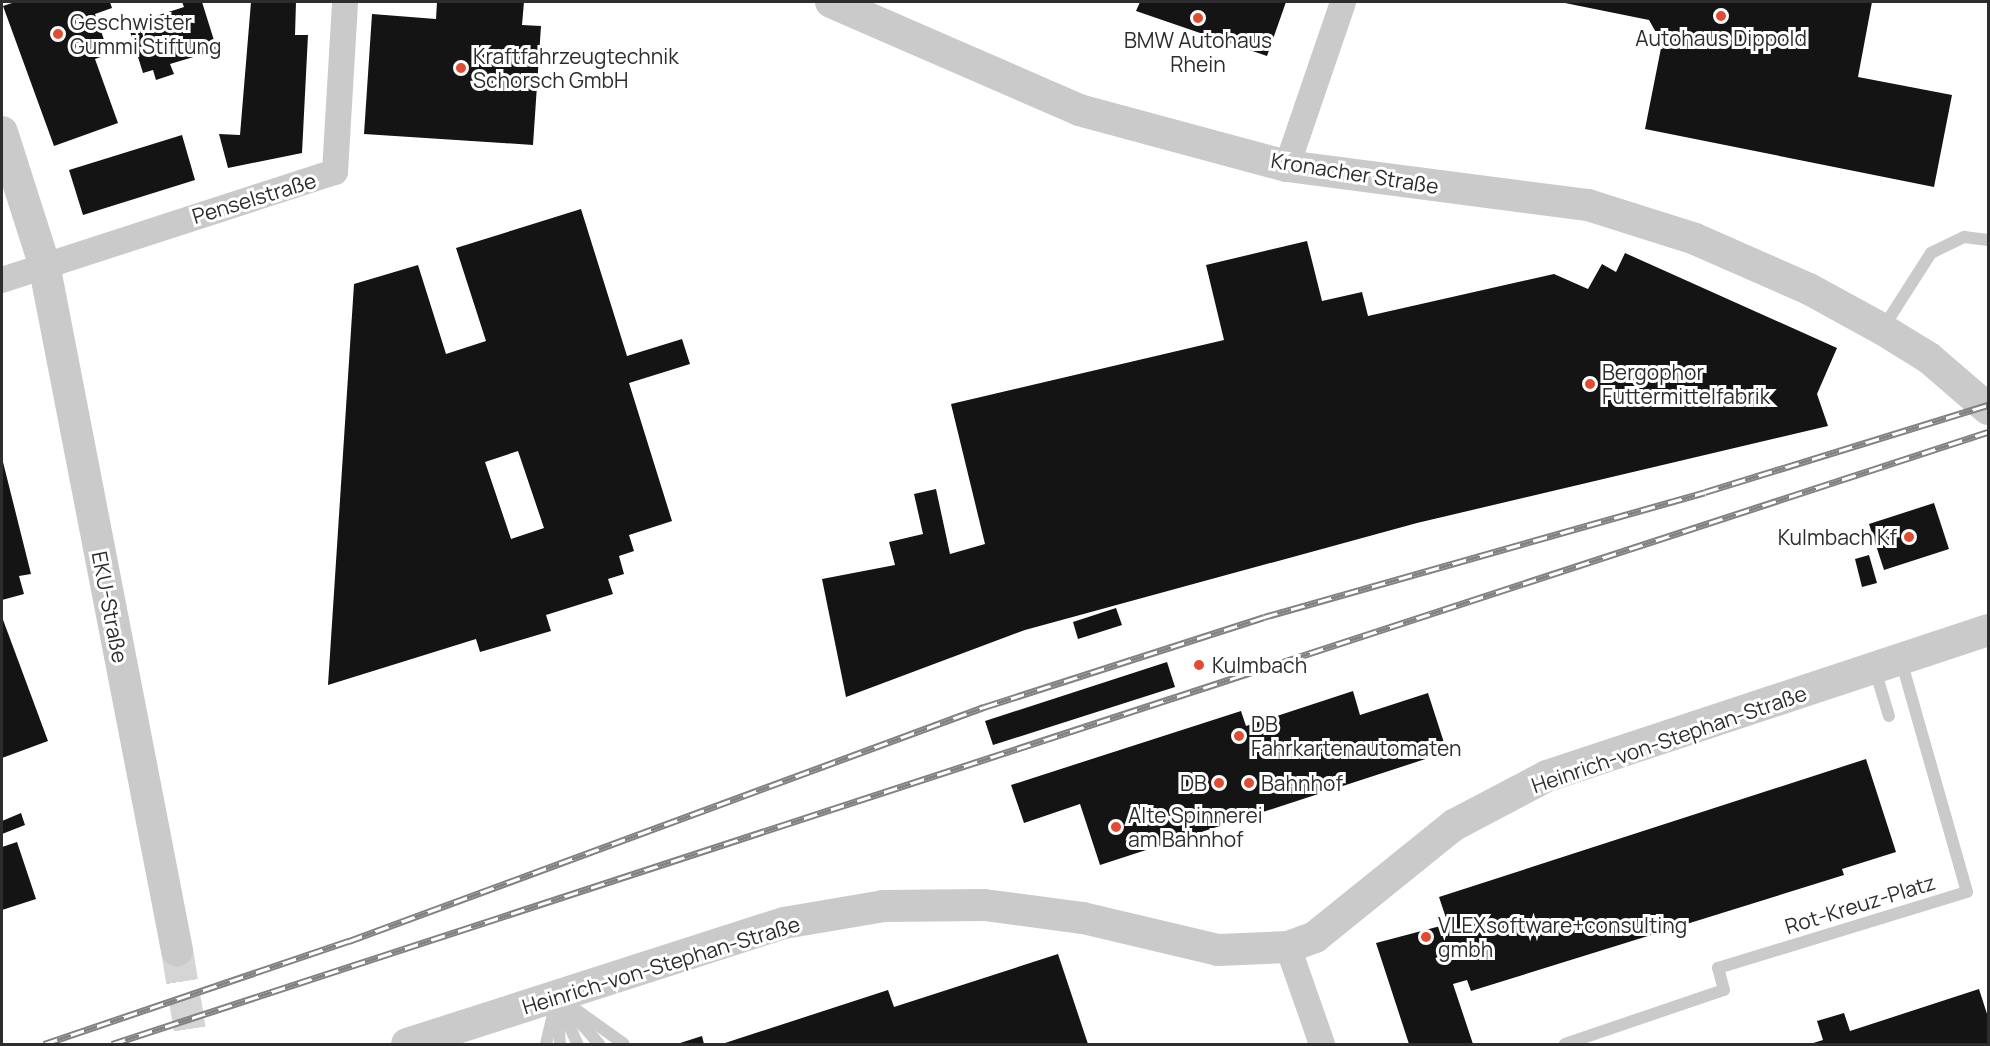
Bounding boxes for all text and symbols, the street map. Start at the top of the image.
place label: Geschwister Gummi Stiftung [70,9,221,59]
marker: Autohaus Dippold [1714,9,1728,23]
marker: BMW Autohaus Rhein [1191,11,1205,25]
place label: Autohaus Dippold [1635,25,1807,51]
marker: Geschwister Gummi Stiftung [51,27,65,41]
place label: BMW Autohaus Rhein [1124,27,1272,77]
place label: Kraftfahrzeugtechnik Schorsch GmbH [473,43,679,93]
marker: Kraftfahrzeugtechnik Schorsch GmbH [454,61,468,75]
street label: Kronacher Straße [1269,147,1441,199]
street label: Penselstraße [189,167,319,229]
place label: Bergophor Futtermittelfabrik [1602,359,1770,409]
marker: Bergophor Futtermittelfabrik [1583,377,1597,391]
place label: Kulmbach Kf [1778,524,1897,550]
marker: Kulmbach Kf [1902,530,1916,544]
street label: EKU-Straße [87,549,133,665]
place label: Kulmbach [1212,652,1307,678]
marker: Kulmbach [1190,656,1208,674]
street label: Heinrich-von-Stephan-Straße [1528,680,1810,798]
place label: DB Fahrkartenautomaten [1251,711,1461,761]
marker: DB Fahrkartenautomaten [1232,729,1246,743]
place label: DB [1180,770,1207,796]
place label: Bahnhof [1261,770,1343,796]
marker: DB [1212,776,1226,790]
marker: Bahnhof [1242,776,1256,790]
place label: Alte Spinnerei am Bahnhof [1128,802,1263,852]
marker: Alte Spinnerei am Bahnhof [1109,820,1123,834]
street label: Rot-Kreuz-Platz [1782,869,1938,939]
street label: Heinrich-von-Stephan-Straße [519,911,803,1019]
place label: VLEXsoftware+consulting gmbh [1438,912,1687,962]
marker: VLEXsoftware+consulting gmbh [1419,930,1433,944]

